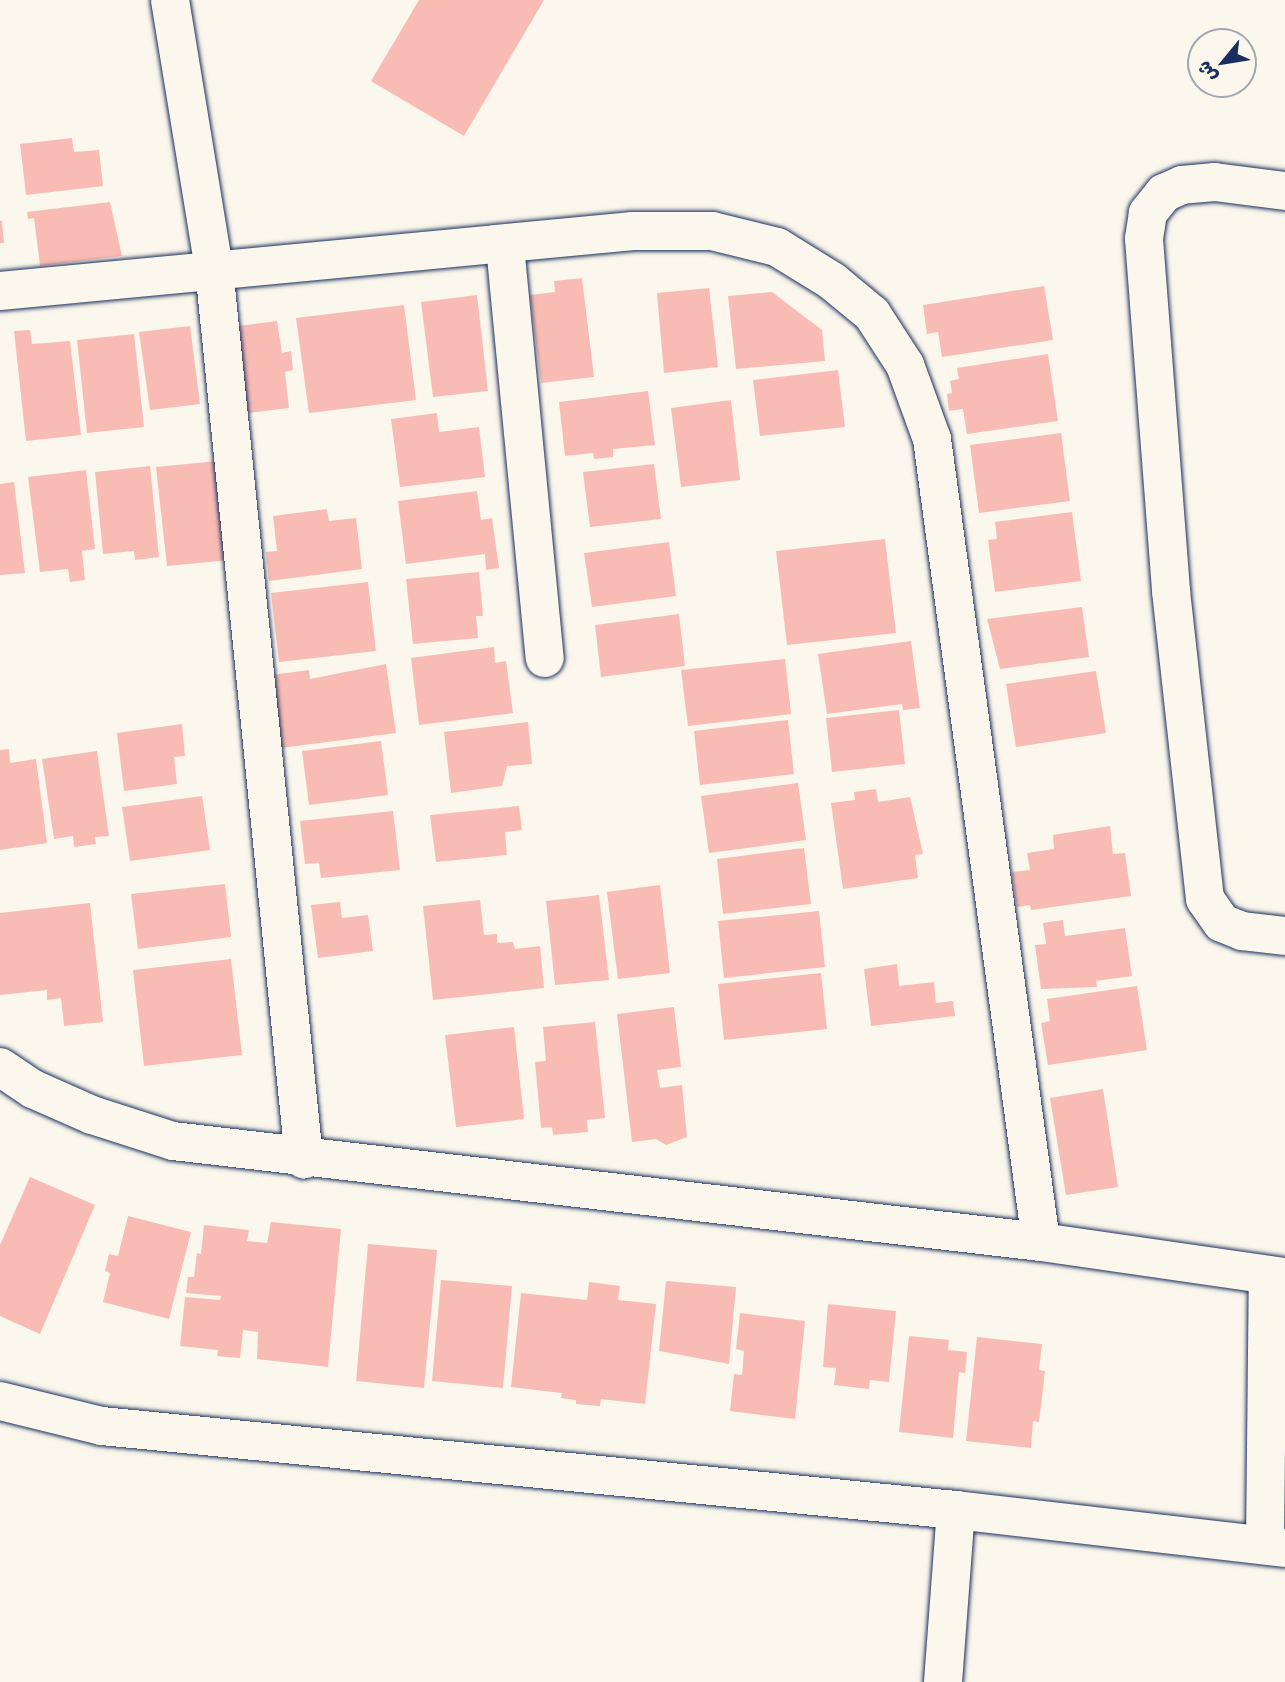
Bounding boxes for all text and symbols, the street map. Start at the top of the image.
north arrow [1187,28,1257,98]
text: ش [1188,56,1223,89]

